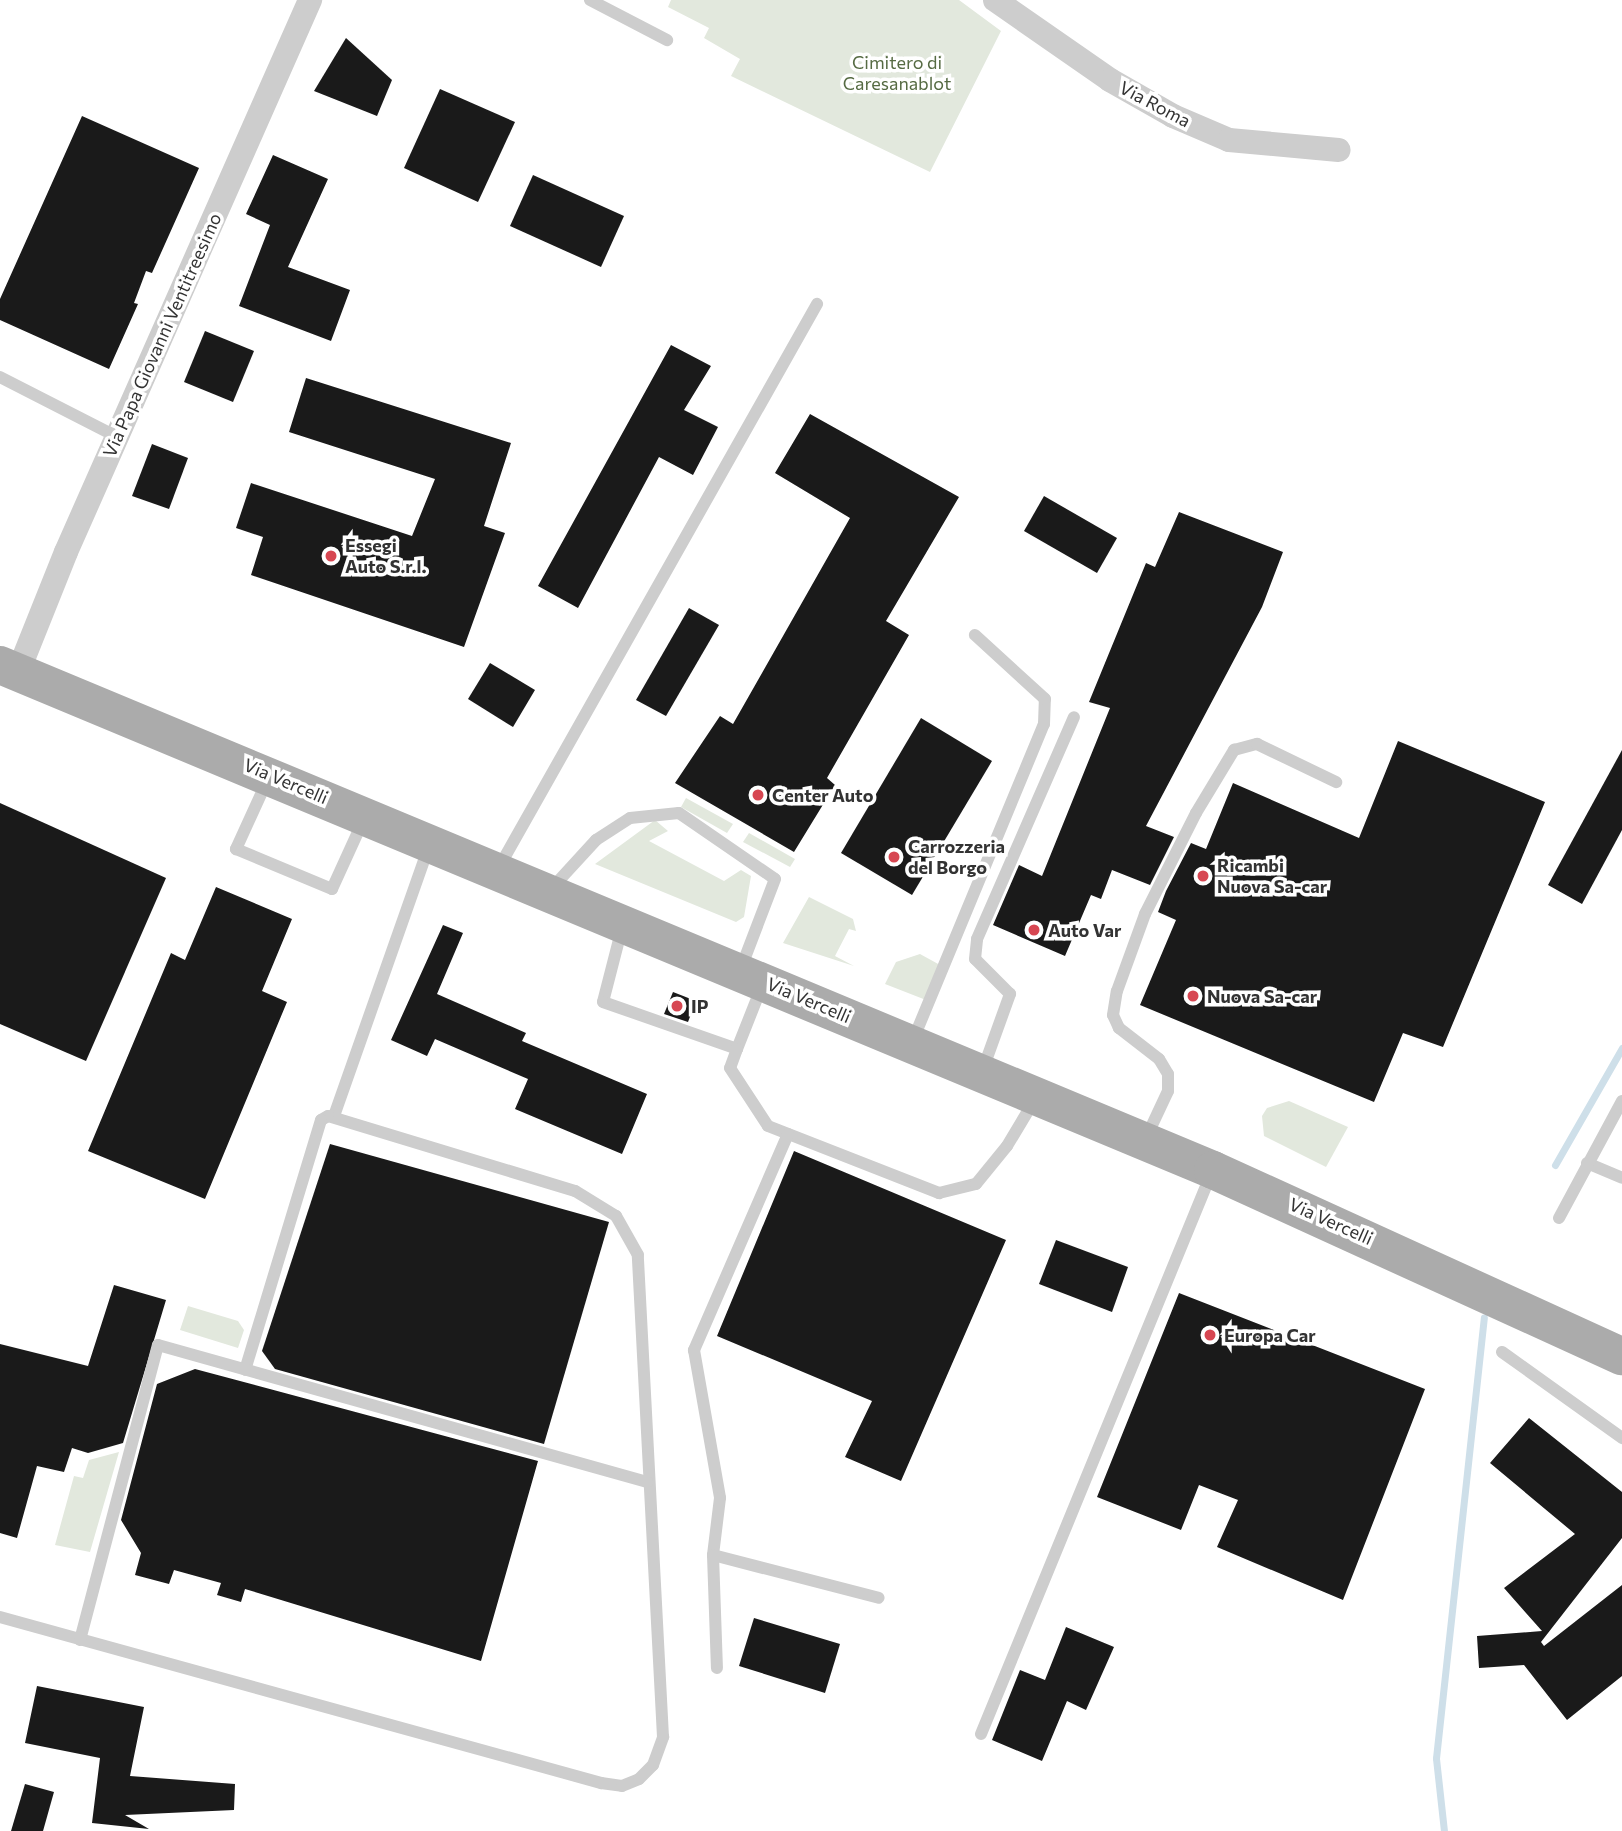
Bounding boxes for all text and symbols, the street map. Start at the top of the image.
park label: Cimitero di Caresanablot [843,52,951,94]
street label: Via Roma [1116,76,1194,132]
street label: Via Papa Giovanni Ventitreesimo [98,210,226,460]
place label: Essegi Auto S.r.l. [345,535,426,578]
marker: Essegi Auto S.r.l. [323,548,339,564]
street label: Via Vercelli [241,754,331,808]
place label: Center Auto [772,784,873,806]
marker: Center Auto [750,787,766,803]
place label: Carrozzeria del Borgo [908,836,1005,878]
marker: Carrozzeria del Borgo [886,849,902,865]
place label: Ricambi Nuova Sa-car [1217,855,1327,898]
marker: Ricambi Nuova Sa-car [1195,868,1211,884]
place label: Auto Var [1048,919,1121,941]
marker: Auto Var [1026,922,1042,938]
street label: Via Vercelli [764,973,854,1027]
place label: Nuova Sa-car [1207,985,1317,1007]
marker: Nuova Sa-car [1185,988,1201,1004]
place label: IP [691,995,708,1017]
marker: IP [669,998,685,1014]
street label: Via Vercelli [1286,1193,1376,1249]
place label: Europa Car [1224,1324,1316,1346]
marker: Europa Car [1202,1327,1218,1343]

